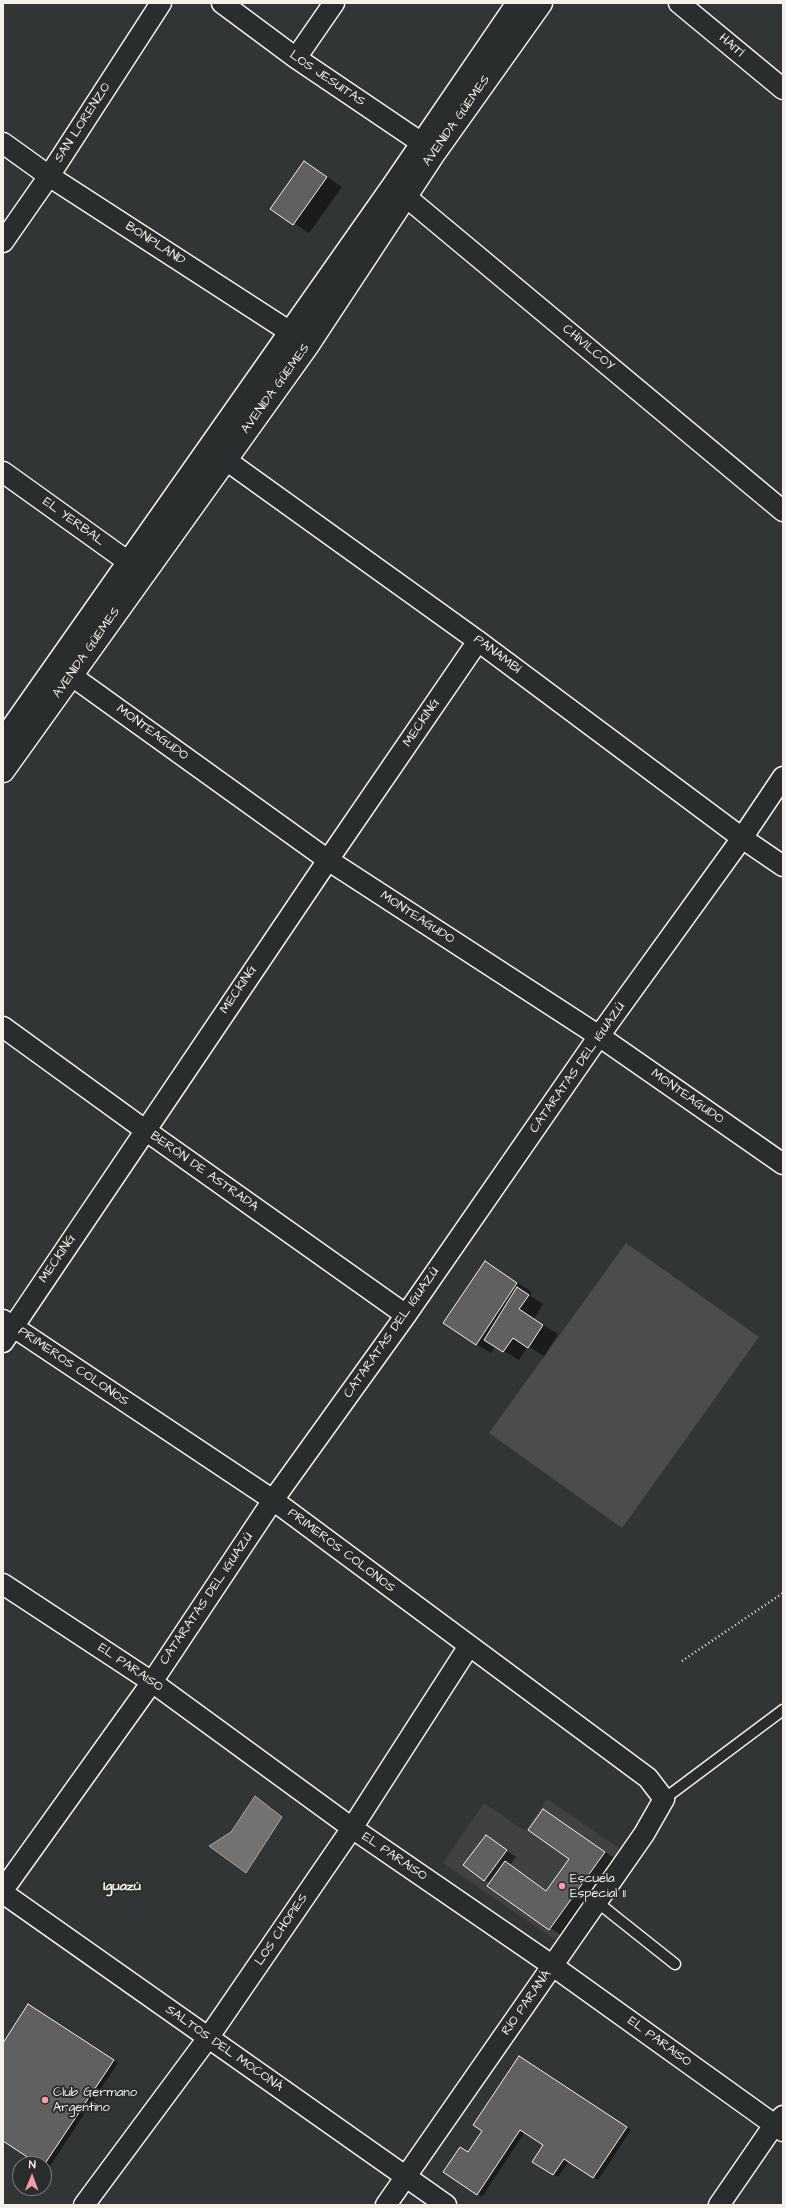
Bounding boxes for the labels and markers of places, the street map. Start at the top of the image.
place label: Escuela Especial 11 [570,1871,626,1902]
marker: Escuela Especial 11 [557,1881,567,1891]
place label: Club Germano Argentino [53,2085,137,2116]
marker: Club Germano Argentino [40,2095,50,2105]

